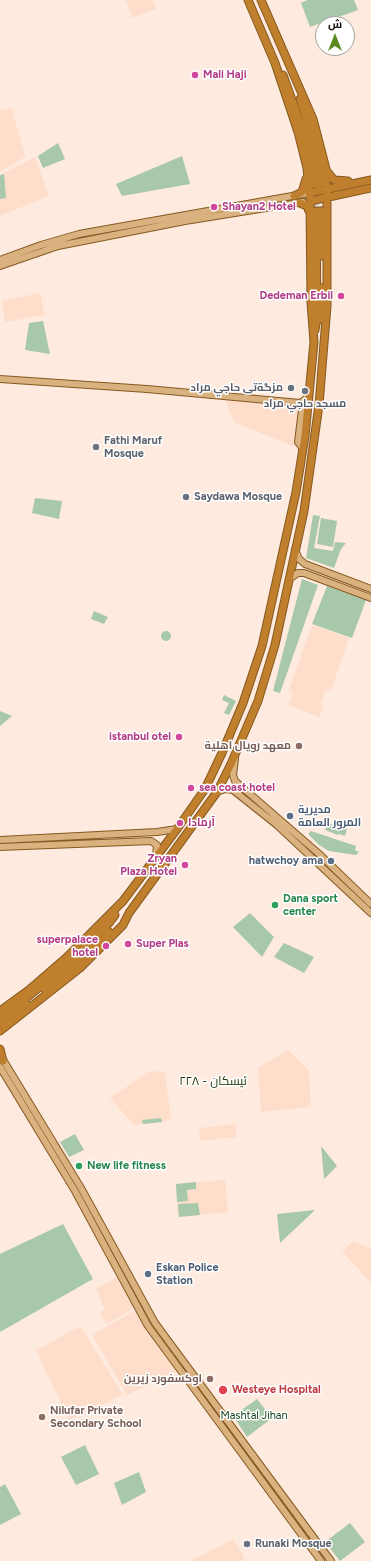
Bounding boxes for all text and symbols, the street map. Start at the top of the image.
north arrow [315,16,355,56]
text: ش [328,18,342,31]
place label: Mali Haji [203,68,247,82]
marker: Mali Haji [190,70,200,80]
place label: Shayan2 Hotel [222,200,296,214]
marker: Shayan2 Hotel [209,202,219,212]
place label: Dedeman Erbil [259,289,333,303]
marker: Dedeman Erbil [336,291,346,301]
place label: مزگةتی حاجي مراد [191,381,283,395]
marker: مزگةتی حاجي مراد [286,383,296,393]
marker: مسجد حاجي مراد [300,386,310,396]
place label: مسجد حاجي مراد [264,397,346,411]
place label: Fathi Maruf Mosque [104,434,162,460]
marker: Fathi Maruf Mosque [91,442,101,452]
place label: Saydawa Mosque [194,490,282,504]
marker: Saydawa Mosque [181,492,191,502]
place label: istanbul otel [109,730,171,744]
marker: istanbul otel [174,732,184,742]
place label: معهد رويال اهلية [205,739,291,753]
marker: معهد رويال اهلية [294,741,304,751]
place label: sea coast hotel [199,781,275,795]
marker: sea coast hotel [186,783,196,793]
place label: مديرية المرور العامة [298,803,361,829]
marker: مديرية المرور العامة [285,811,295,821]
place label: آرمادا [188,816,215,830]
marker: آرمادا [175,818,185,828]
place label: Zryan Plaza Hotel [120,852,177,878]
place label: hatwchoy ama [249,854,323,868]
marker: hatwchoy ama [326,856,336,866]
marker: Zryan Plaza Hotel [180,860,190,870]
place label: Dana sport center [283,892,338,918]
marker: Dana sport center [270,900,280,910]
place label: superpalace hotel [37,933,98,959]
place label: Super Plas [136,937,189,951]
marker: Super Plas [123,939,133,949]
marker: superpalace hotel [101,941,111,951]
district label: ئیسکان - ٢٢٨ [179,1074,247,1088]
place label: New life fitness [87,1159,166,1173]
marker: New life fitness [74,1161,84,1171]
place label: Eskan Police Station [156,1261,219,1287]
marker: Eskan Police Station [143,1269,153,1279]
place label: اوكسفورد زيرين [124,1372,202,1386]
marker: اوكسفورد زيرين [205,1374,215,1384]
place label: Westeye Hospital [232,1383,321,1397]
marker: Westeye Hospital [217,1384,229,1396]
place label: Nilufar Private Secondary School [50,1404,141,1430]
park label: Mashtal Jihan [220,1409,288,1423]
marker: Nilufar Private Secondary School [37,1412,47,1422]
place label: Runaki Mosque [255,1537,332,1551]
marker: Runaki Mosque [242,1539,252,1549]

